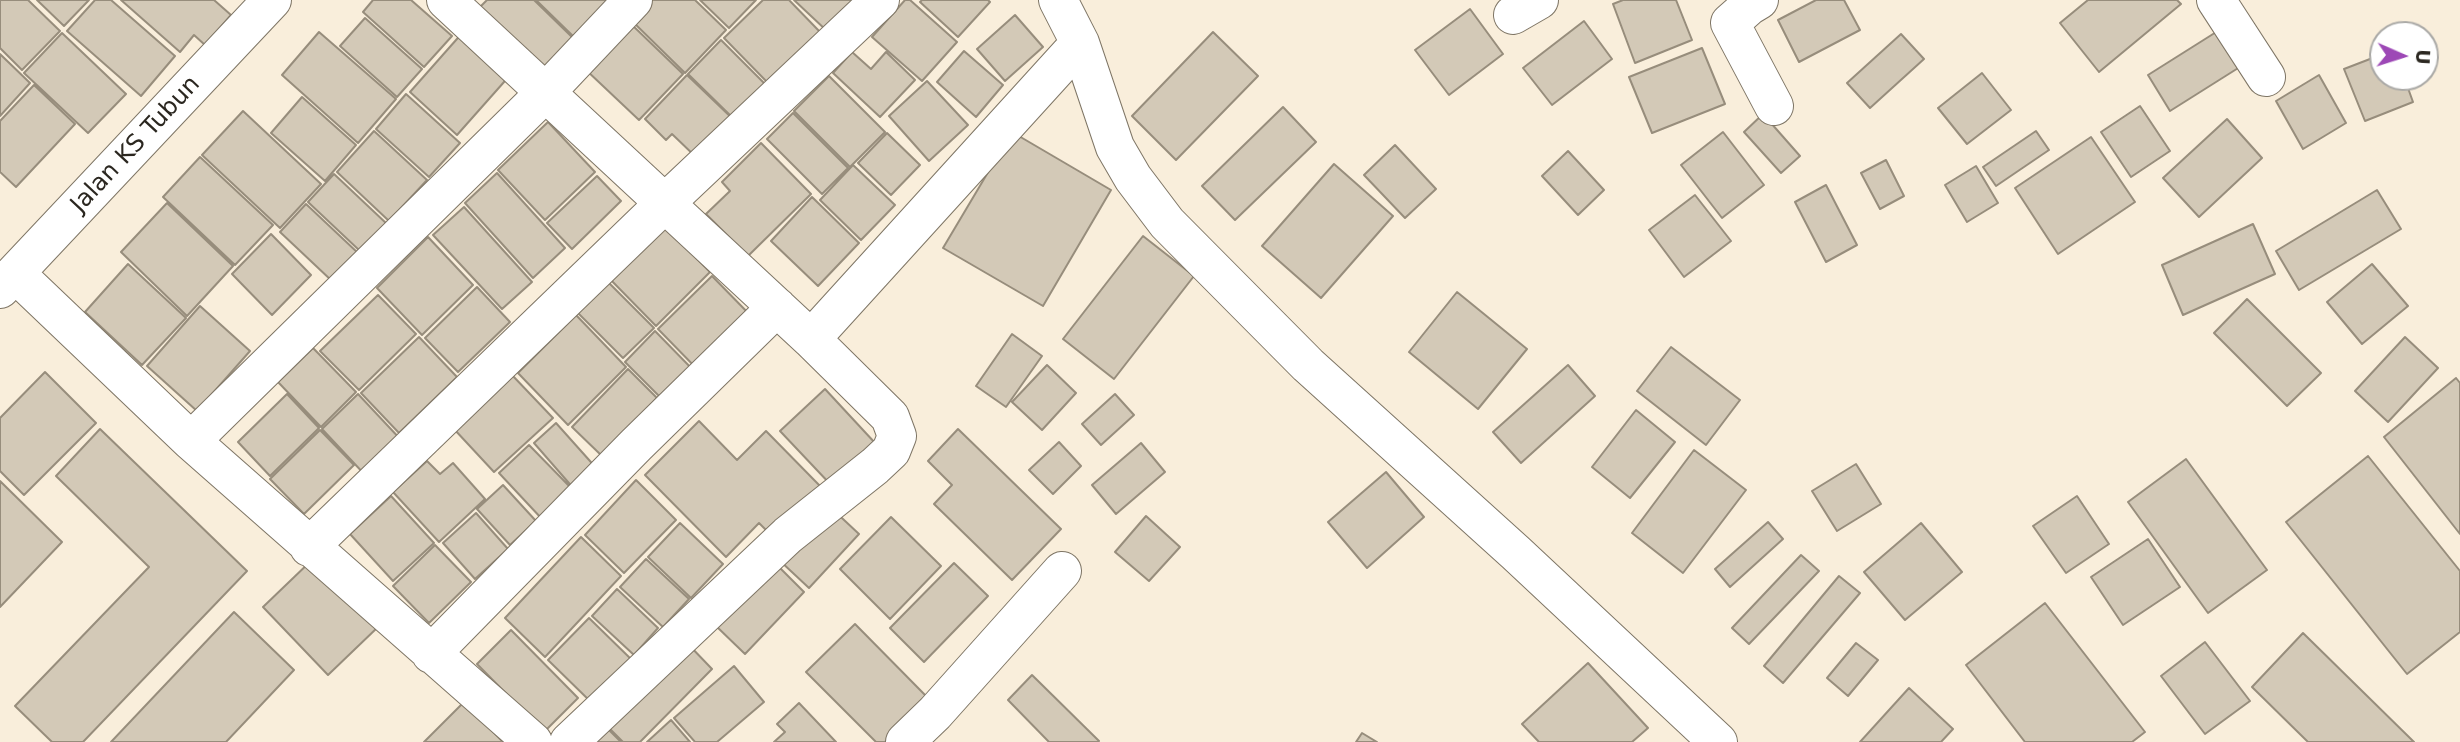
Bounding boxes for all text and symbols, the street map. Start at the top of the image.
north arrow [2369,21,2439,91]
text: U [2412,49,2434,65]
street label: Jalan KS Tubun [65,71,207,219]

